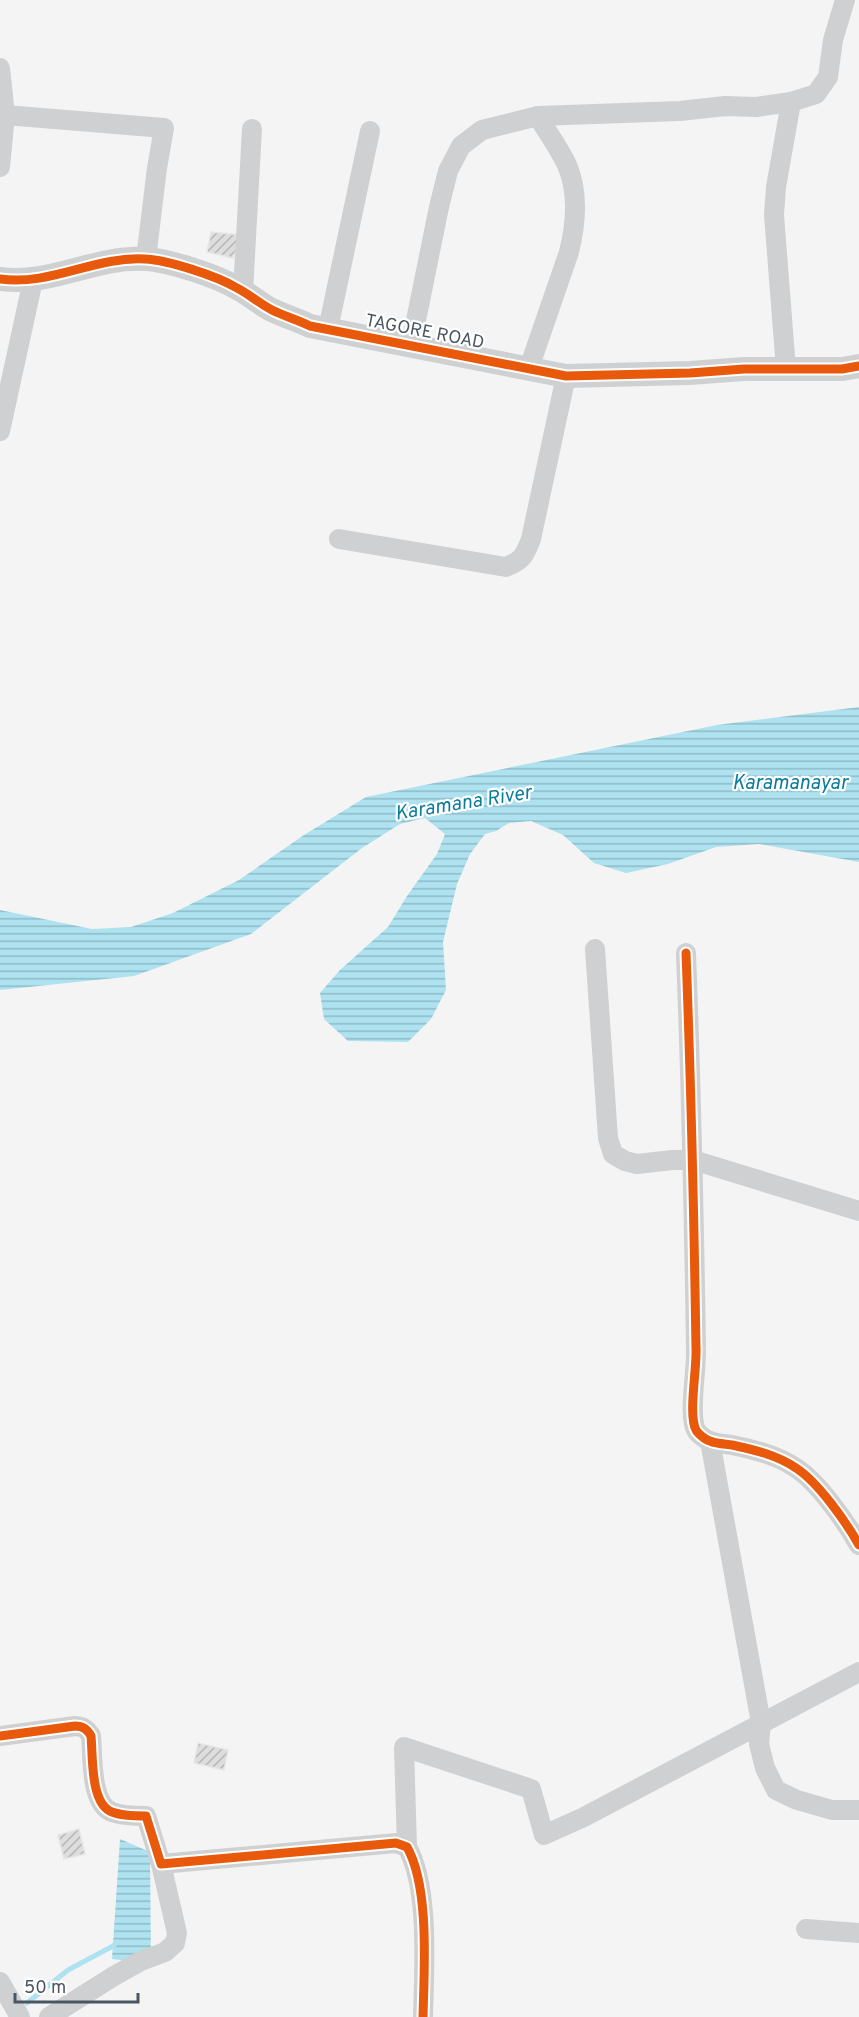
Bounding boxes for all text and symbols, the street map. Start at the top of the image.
street label: TAGORE ROAD [363,310,486,355]
water label: Karamanayar [732,771,849,797]
water label: Karamana River [393,780,535,828]
scale bar [15,1966,138,2004]
text: 50 m [24,1977,66,2000]

